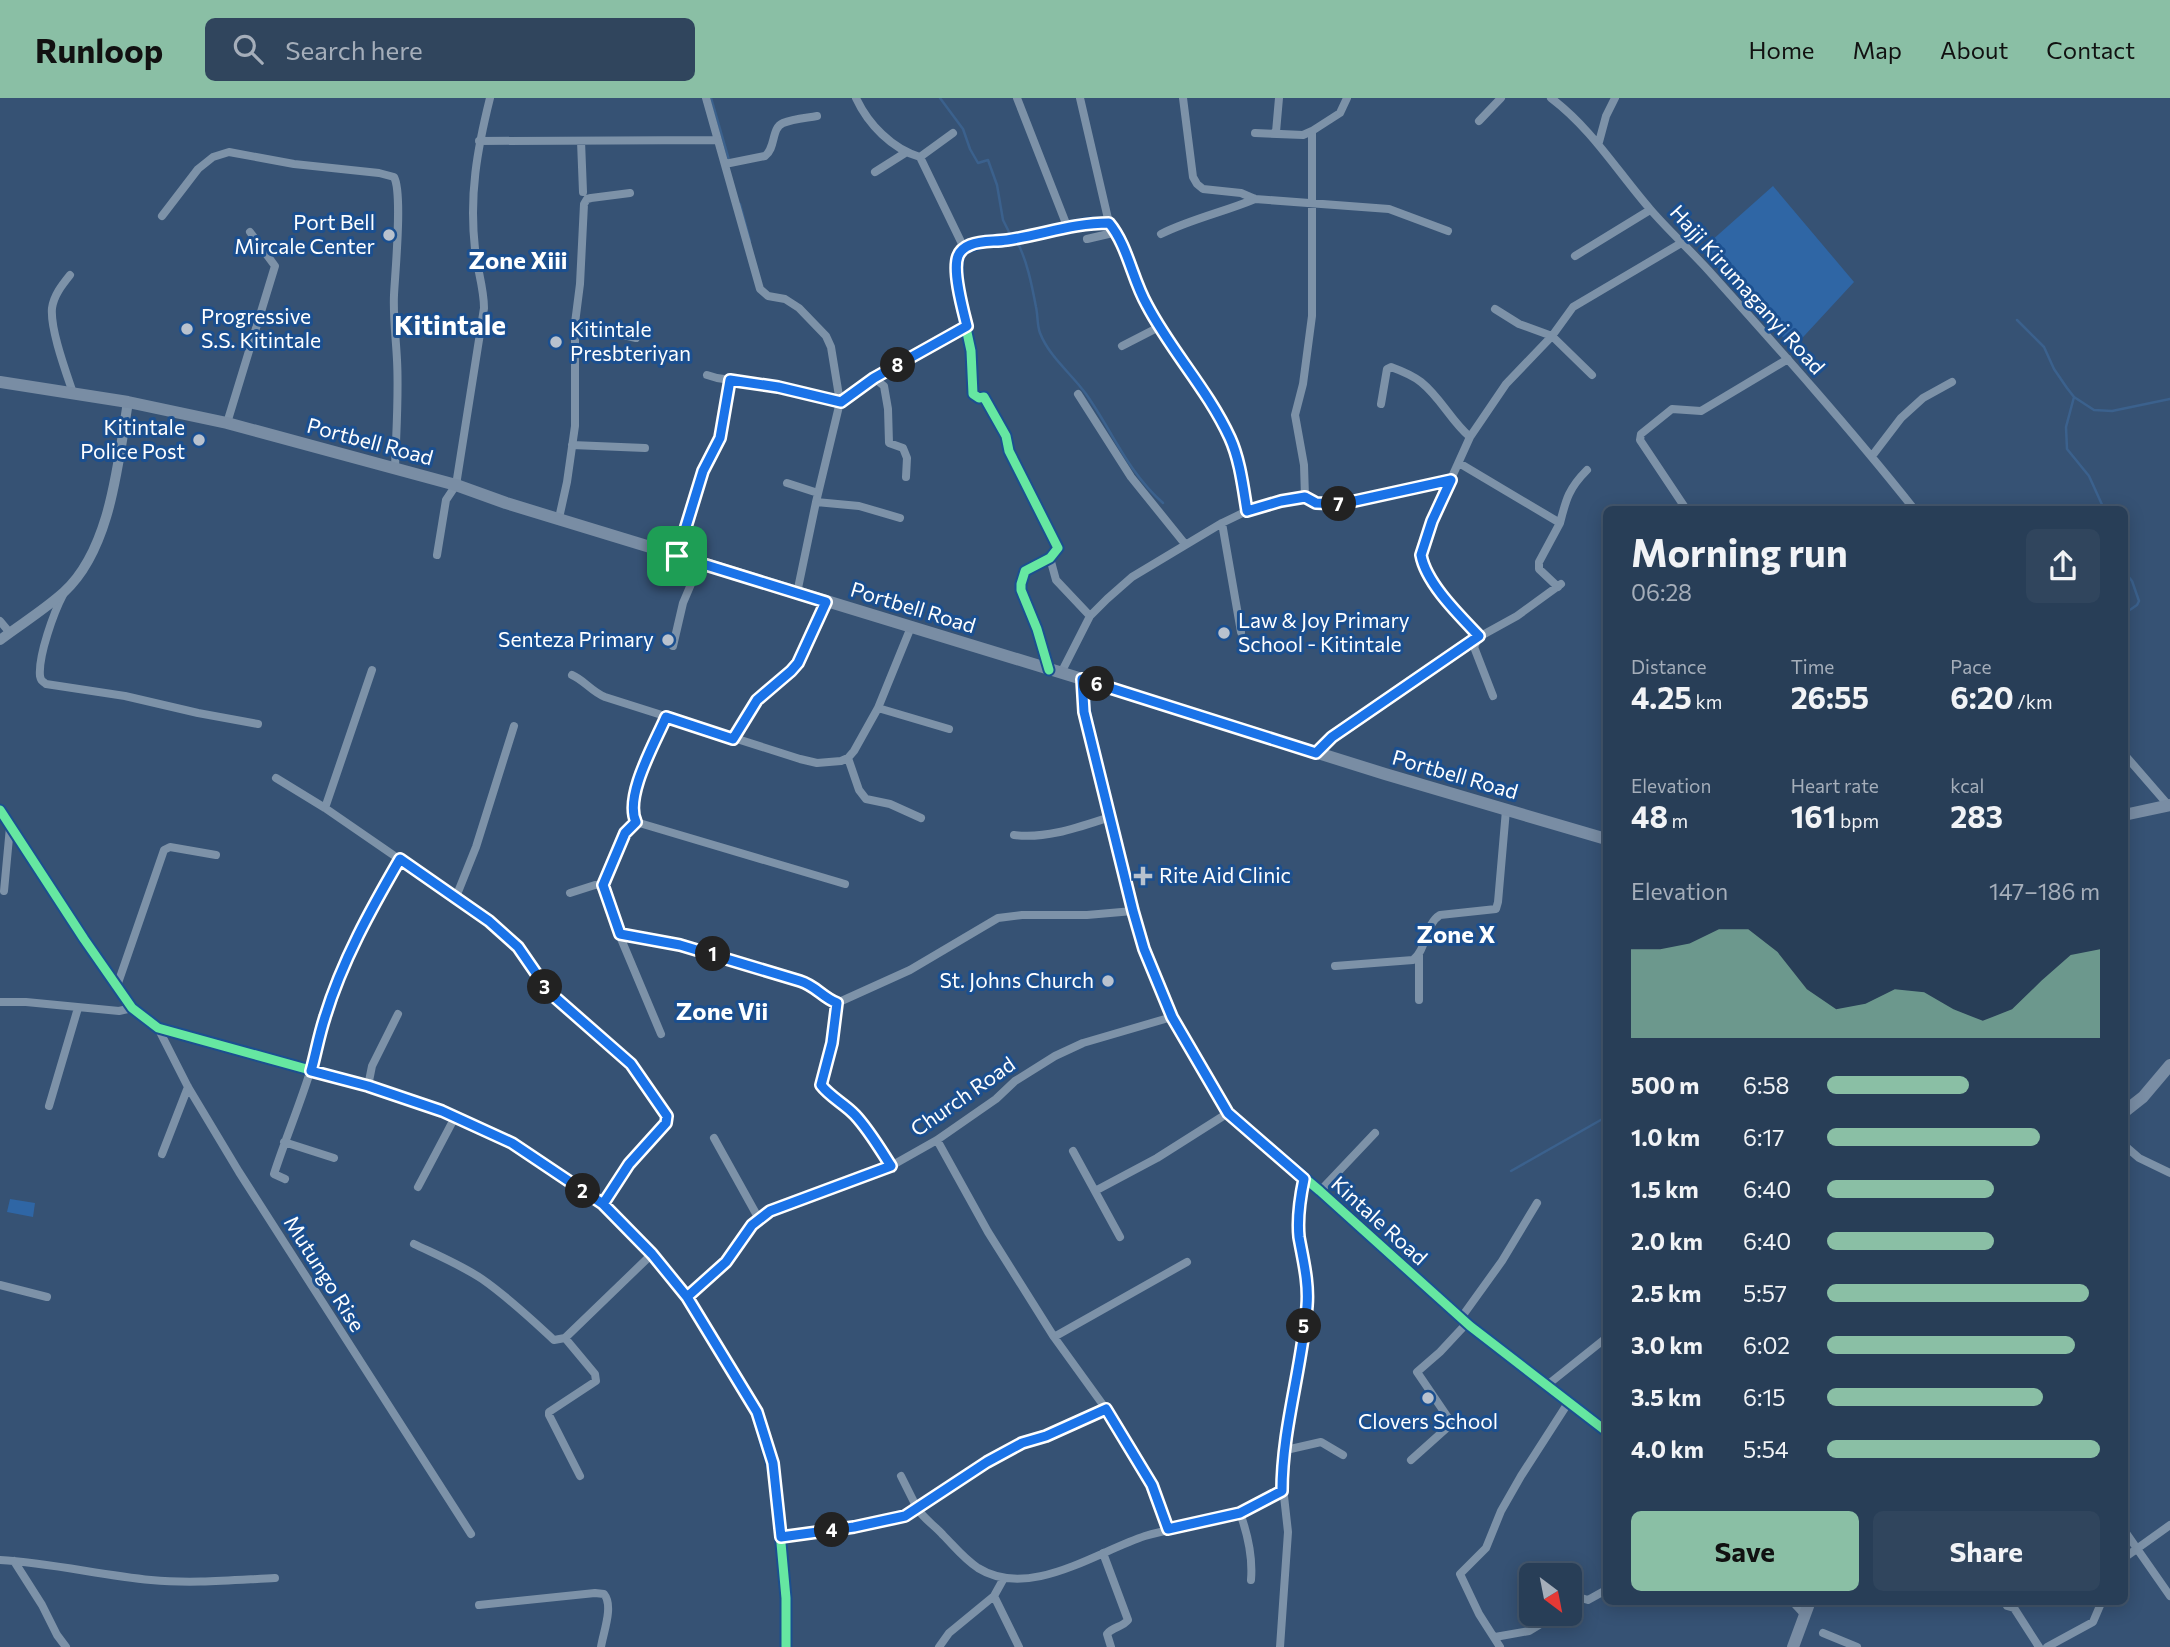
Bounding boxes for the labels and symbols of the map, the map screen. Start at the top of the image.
street label: Hajji Kirumaganyi Road [1666,199,1831,379]
place label: Port Bell Mircale Center [234,209,375,258]
marker: Port Bell Mircale Center [381,227,397,243]
district label: Zone Xiii [468,245,568,274]
place label: Progressive S.S. Kitintale [201,303,321,352]
district label: Kitintale [394,307,506,341]
place label: Kitintale Presbteriyan [570,316,691,365]
marker: Progressive S.S. Kitintale [179,321,195,337]
marker: Kitintale Presbteriyan [548,334,564,350]
pin: 8 [880,348,916,382]
street label: Portbell Road [305,412,436,469]
place label: Kitintale Police Post [80,414,185,463]
marker: Kitintale Police Post [191,432,207,448]
pin: 7 [1322,486,1356,522]
pin [647,526,707,586]
street label: Portbell Road [848,576,979,637]
place label: Law & Joy Primary School - Kitintale [1238,607,1410,656]
marker: Law & Joy Primary School - Kitintale [1216,625,1232,641]
place label: Senteza Primary [498,626,654,651]
marker: Senteza Primary [660,632,676,648]
pin: 6 [1080,666,1114,702]
street label: Portbell Road [1390,744,1521,803]
place label: Rite Aid Clinic [1159,862,1291,887]
marker: Rite Aid Clinic [1133,866,1153,886]
district label: Zone X [1417,919,1495,948]
pin: 1 [696,936,730,972]
place label: St. Johns Church [939,967,1094,992]
pin: 3 [528,970,562,1004]
marker: St. Johns Church [1100,973,1116,989]
district label: Zone Vii [676,996,768,1025]
street label: Church Road [905,1051,1019,1141]
street label: Kintale Road [1327,1170,1433,1270]
pin: 2 [566,1174,600,1208]
street label: Mutungo Rise [280,1211,371,1336]
pin: 5 [1286,1308,1322,1344]
marker: Clovers School [1420,1390,1436,1406]
place label: Clovers School [1358,1408,1498,1433]
pin: 4 [814,1512,850,1548]
north arrow [1519,1563,1582,1626]

